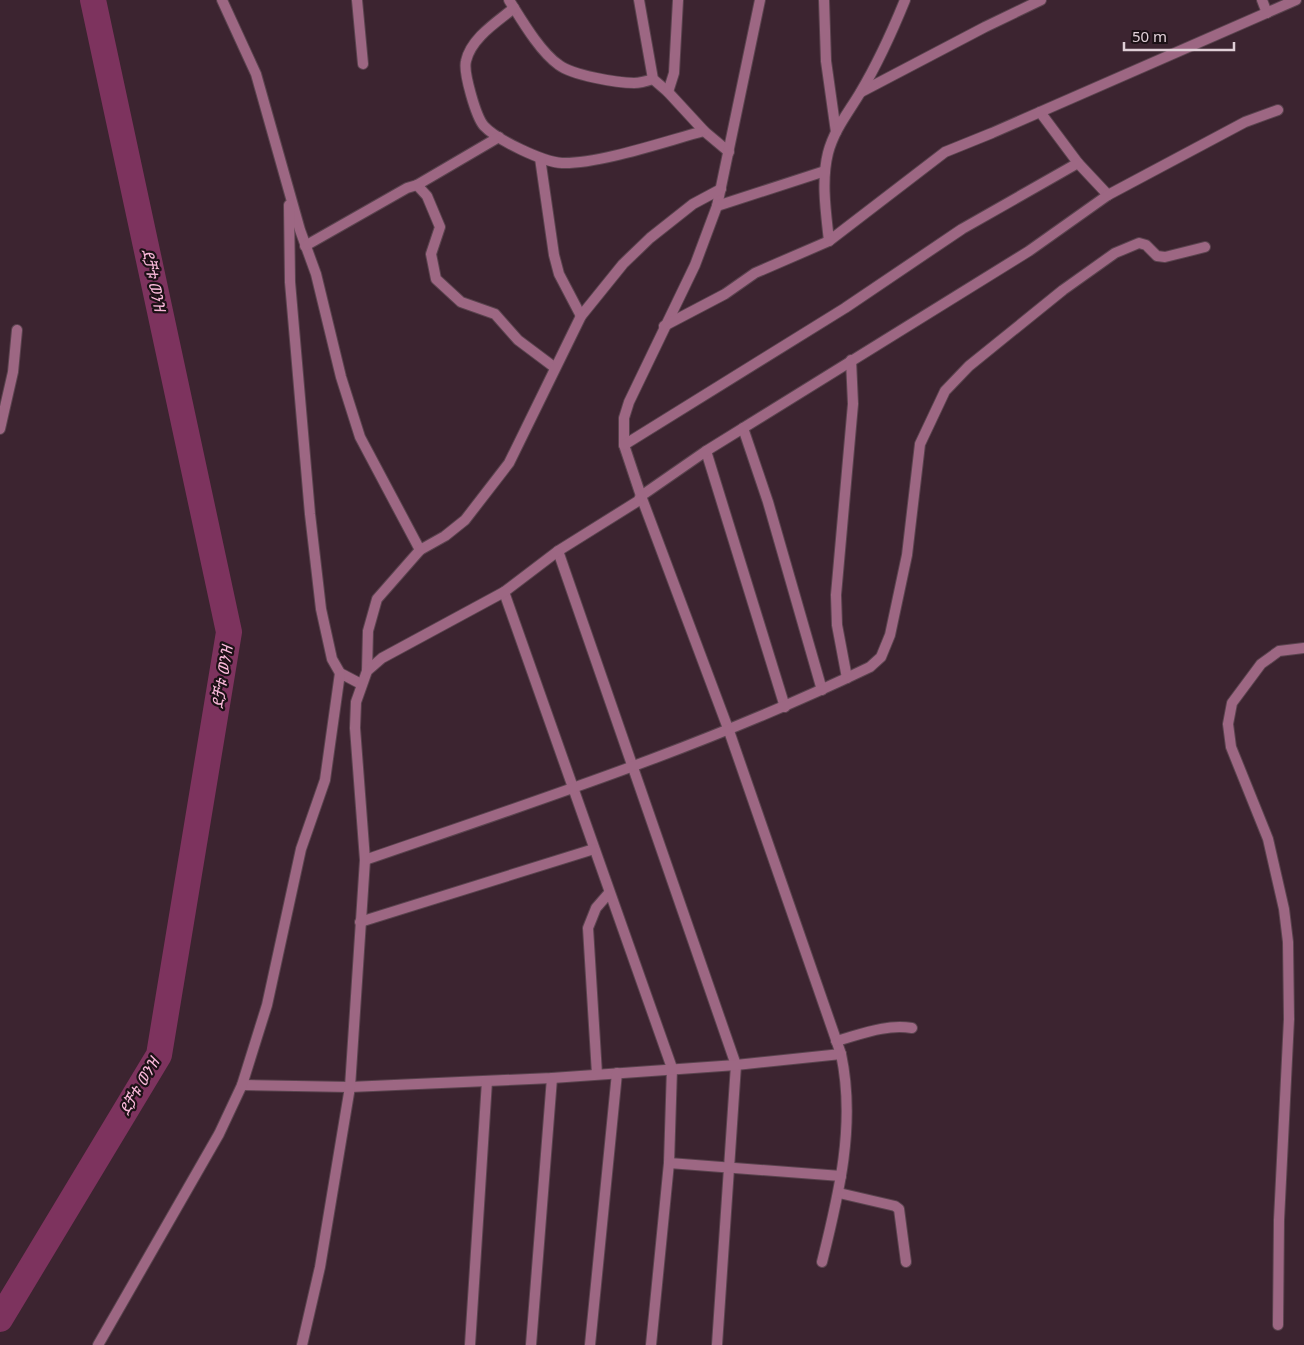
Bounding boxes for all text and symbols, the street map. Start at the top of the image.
scale bar [1124,20,1234,52]
text: 50 m [1132,26,1167,46]
water label: ደቻቱ ወንዝ [137,247,172,315]
water label: ደቻቱ ወንዝ [206,642,238,710]
water label: ደቻቱ ወንዝ [114,1051,165,1119]

